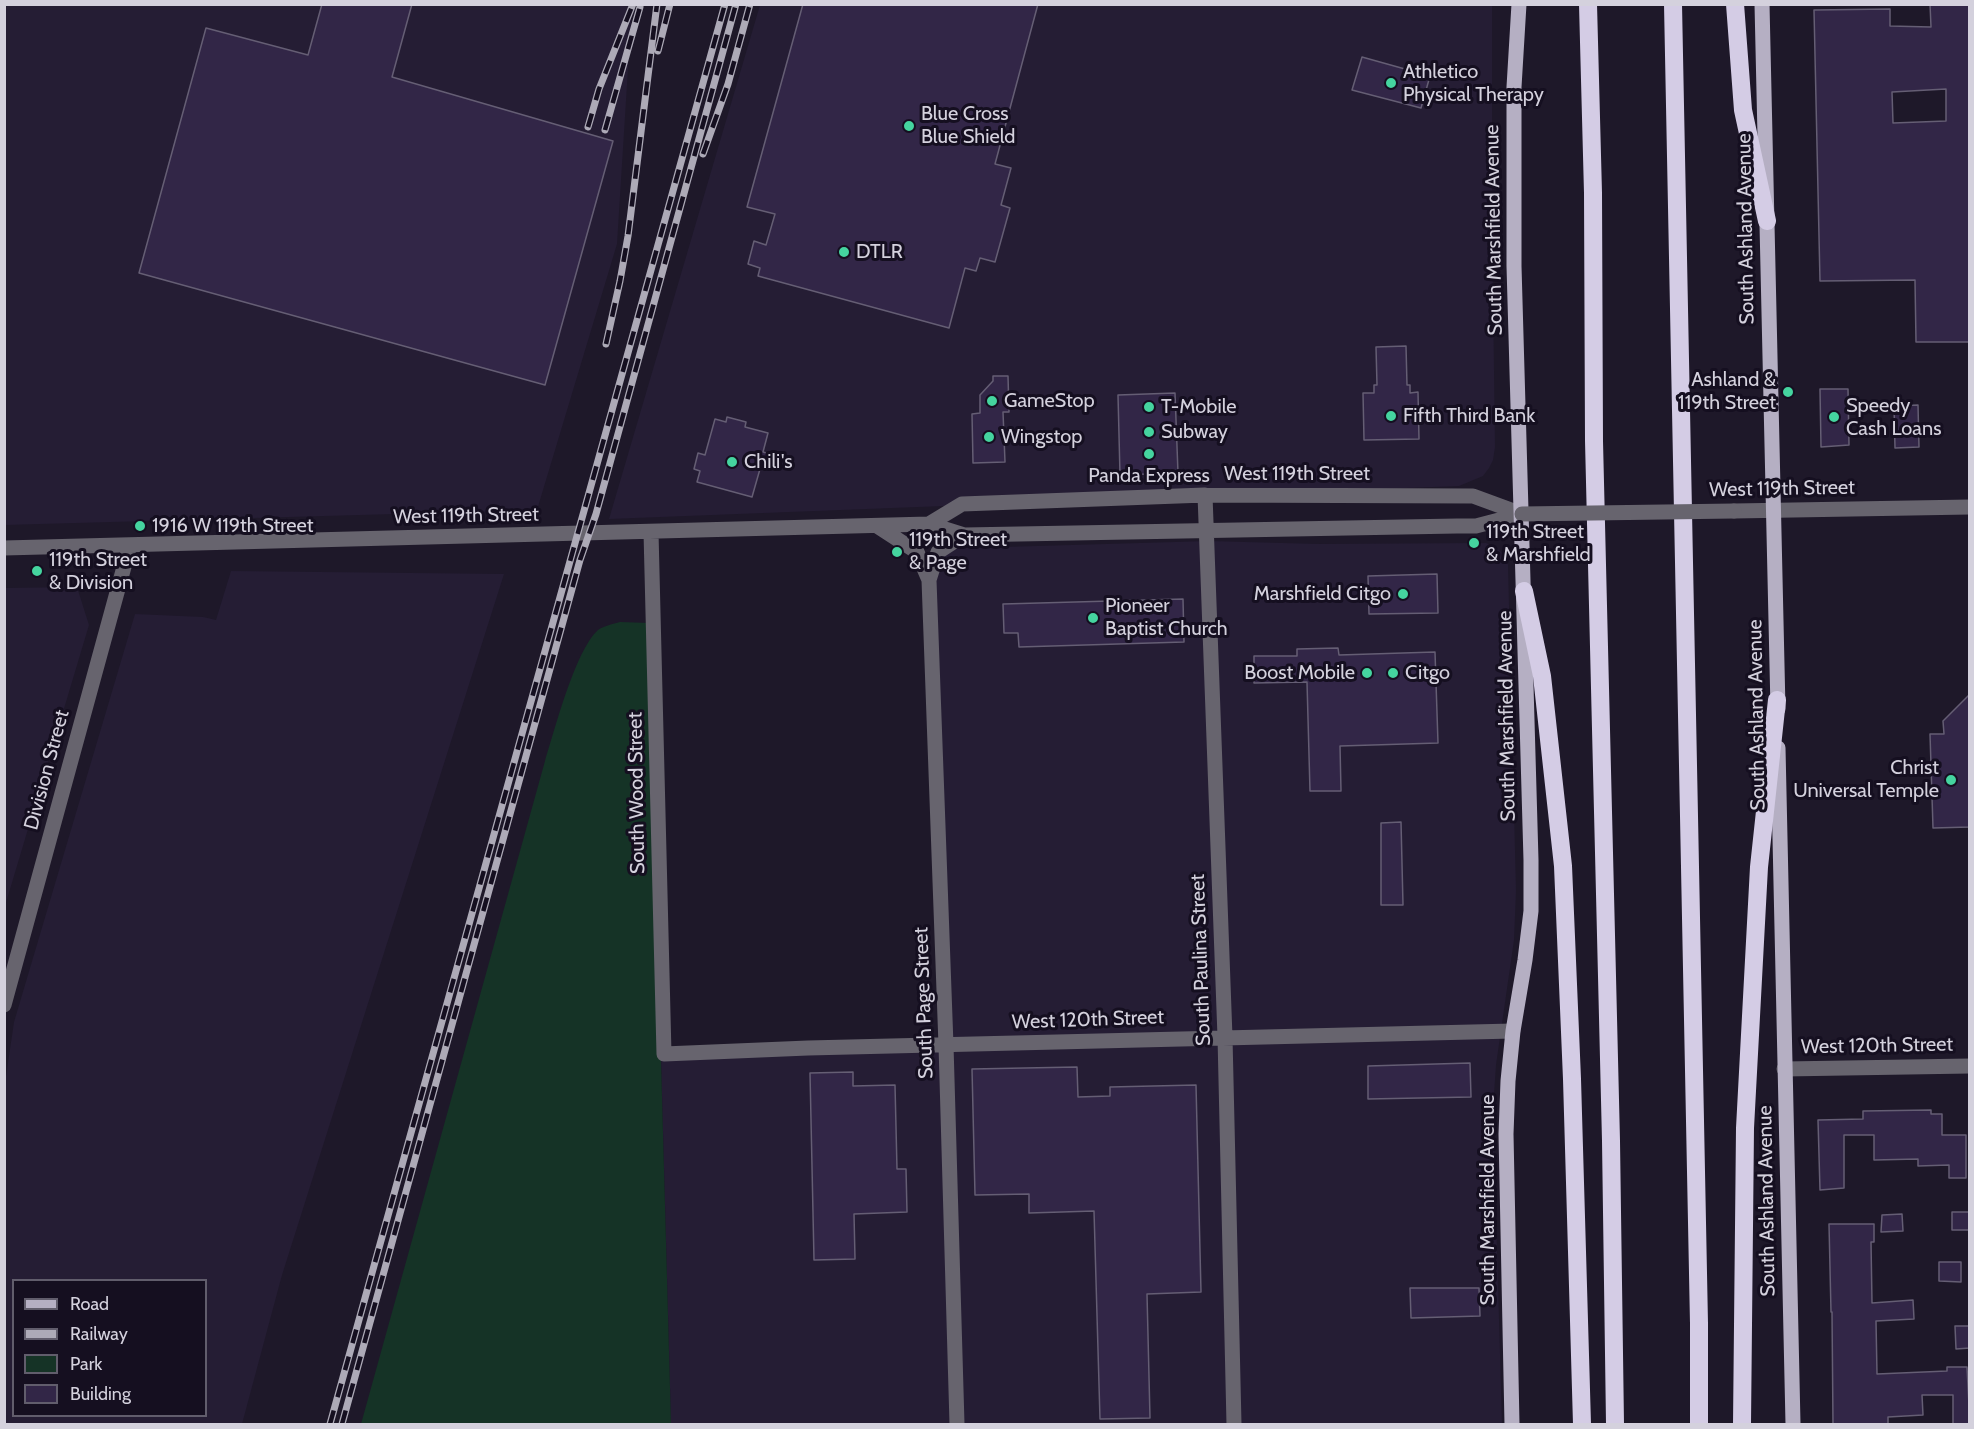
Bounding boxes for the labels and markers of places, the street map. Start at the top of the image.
place label: Athletico Physical Therapy [1403,60,1544,107]
marker: Athletico Physical Therapy [1384,76,1398,90]
place label: Blue Cross Blue Shield [921,102,1015,149]
marker: Blue Cross Blue Shield [902,119,916,133]
place label: DTLR [856,240,903,264]
marker: DTLR [837,245,851,259]
place label: Ashland & 119th Street [1678,368,1776,415]
marker: Ashland & 119th Street [1781,385,1795,399]
place label: GameStop [1004,389,1095,413]
marker: GameStop [985,394,999,408]
place label: Speedy Cash Loans [1846,394,1941,441]
place label: T-Mobile [1161,395,1237,419]
marker: T-Mobile [1142,400,1156,414]
place label: Fifth Third Bank [1403,404,1535,428]
marker: Fifth Third Bank [1384,409,1398,423]
marker: Speedy Cash Loans [1827,410,1841,424]
place label: Subway [1161,420,1228,444]
place label: Wingstop [1001,425,1082,449]
marker: Subway [1142,425,1156,439]
marker: Wingstop [982,430,996,444]
marker: Panda Express [1142,447,1156,461]
place label: Chili's [744,450,792,474]
marker: Chili's [725,455,739,469]
place label: Panda Express [1088,464,1210,488]
place label: 1916 W 119th Street [152,514,314,538]
marker: 1916 W 119th Street [133,519,147,533]
place label: 119th Street & Marshfield [1486,520,1591,567]
place label: 119th Street & Page [909,528,1007,575]
marker: 119th Street & Marshfield [1467,536,1481,550]
marker: 119th Street & Page [890,545,904,559]
place label: 119th Street & Division [49,548,147,595]
marker: 119th Street & Division [30,564,44,578]
place label: Marshfield Citgo [1254,582,1391,606]
marker: Marshfield Citgo [1396,587,1410,601]
place label: Pioneer Baptist Church [1105,594,1228,641]
marker: Pioneer Baptist Church [1086,611,1100,625]
place label: Boost Mobile [1244,661,1355,685]
place label: Citgo [1405,661,1450,685]
marker: Boost Mobile [1360,666,1374,680]
marker: Citgo [1386,666,1400,680]
place label: Christ Universal Temple [1793,756,1939,803]
marker: Christ Universal Temple [1944,773,1958,787]

